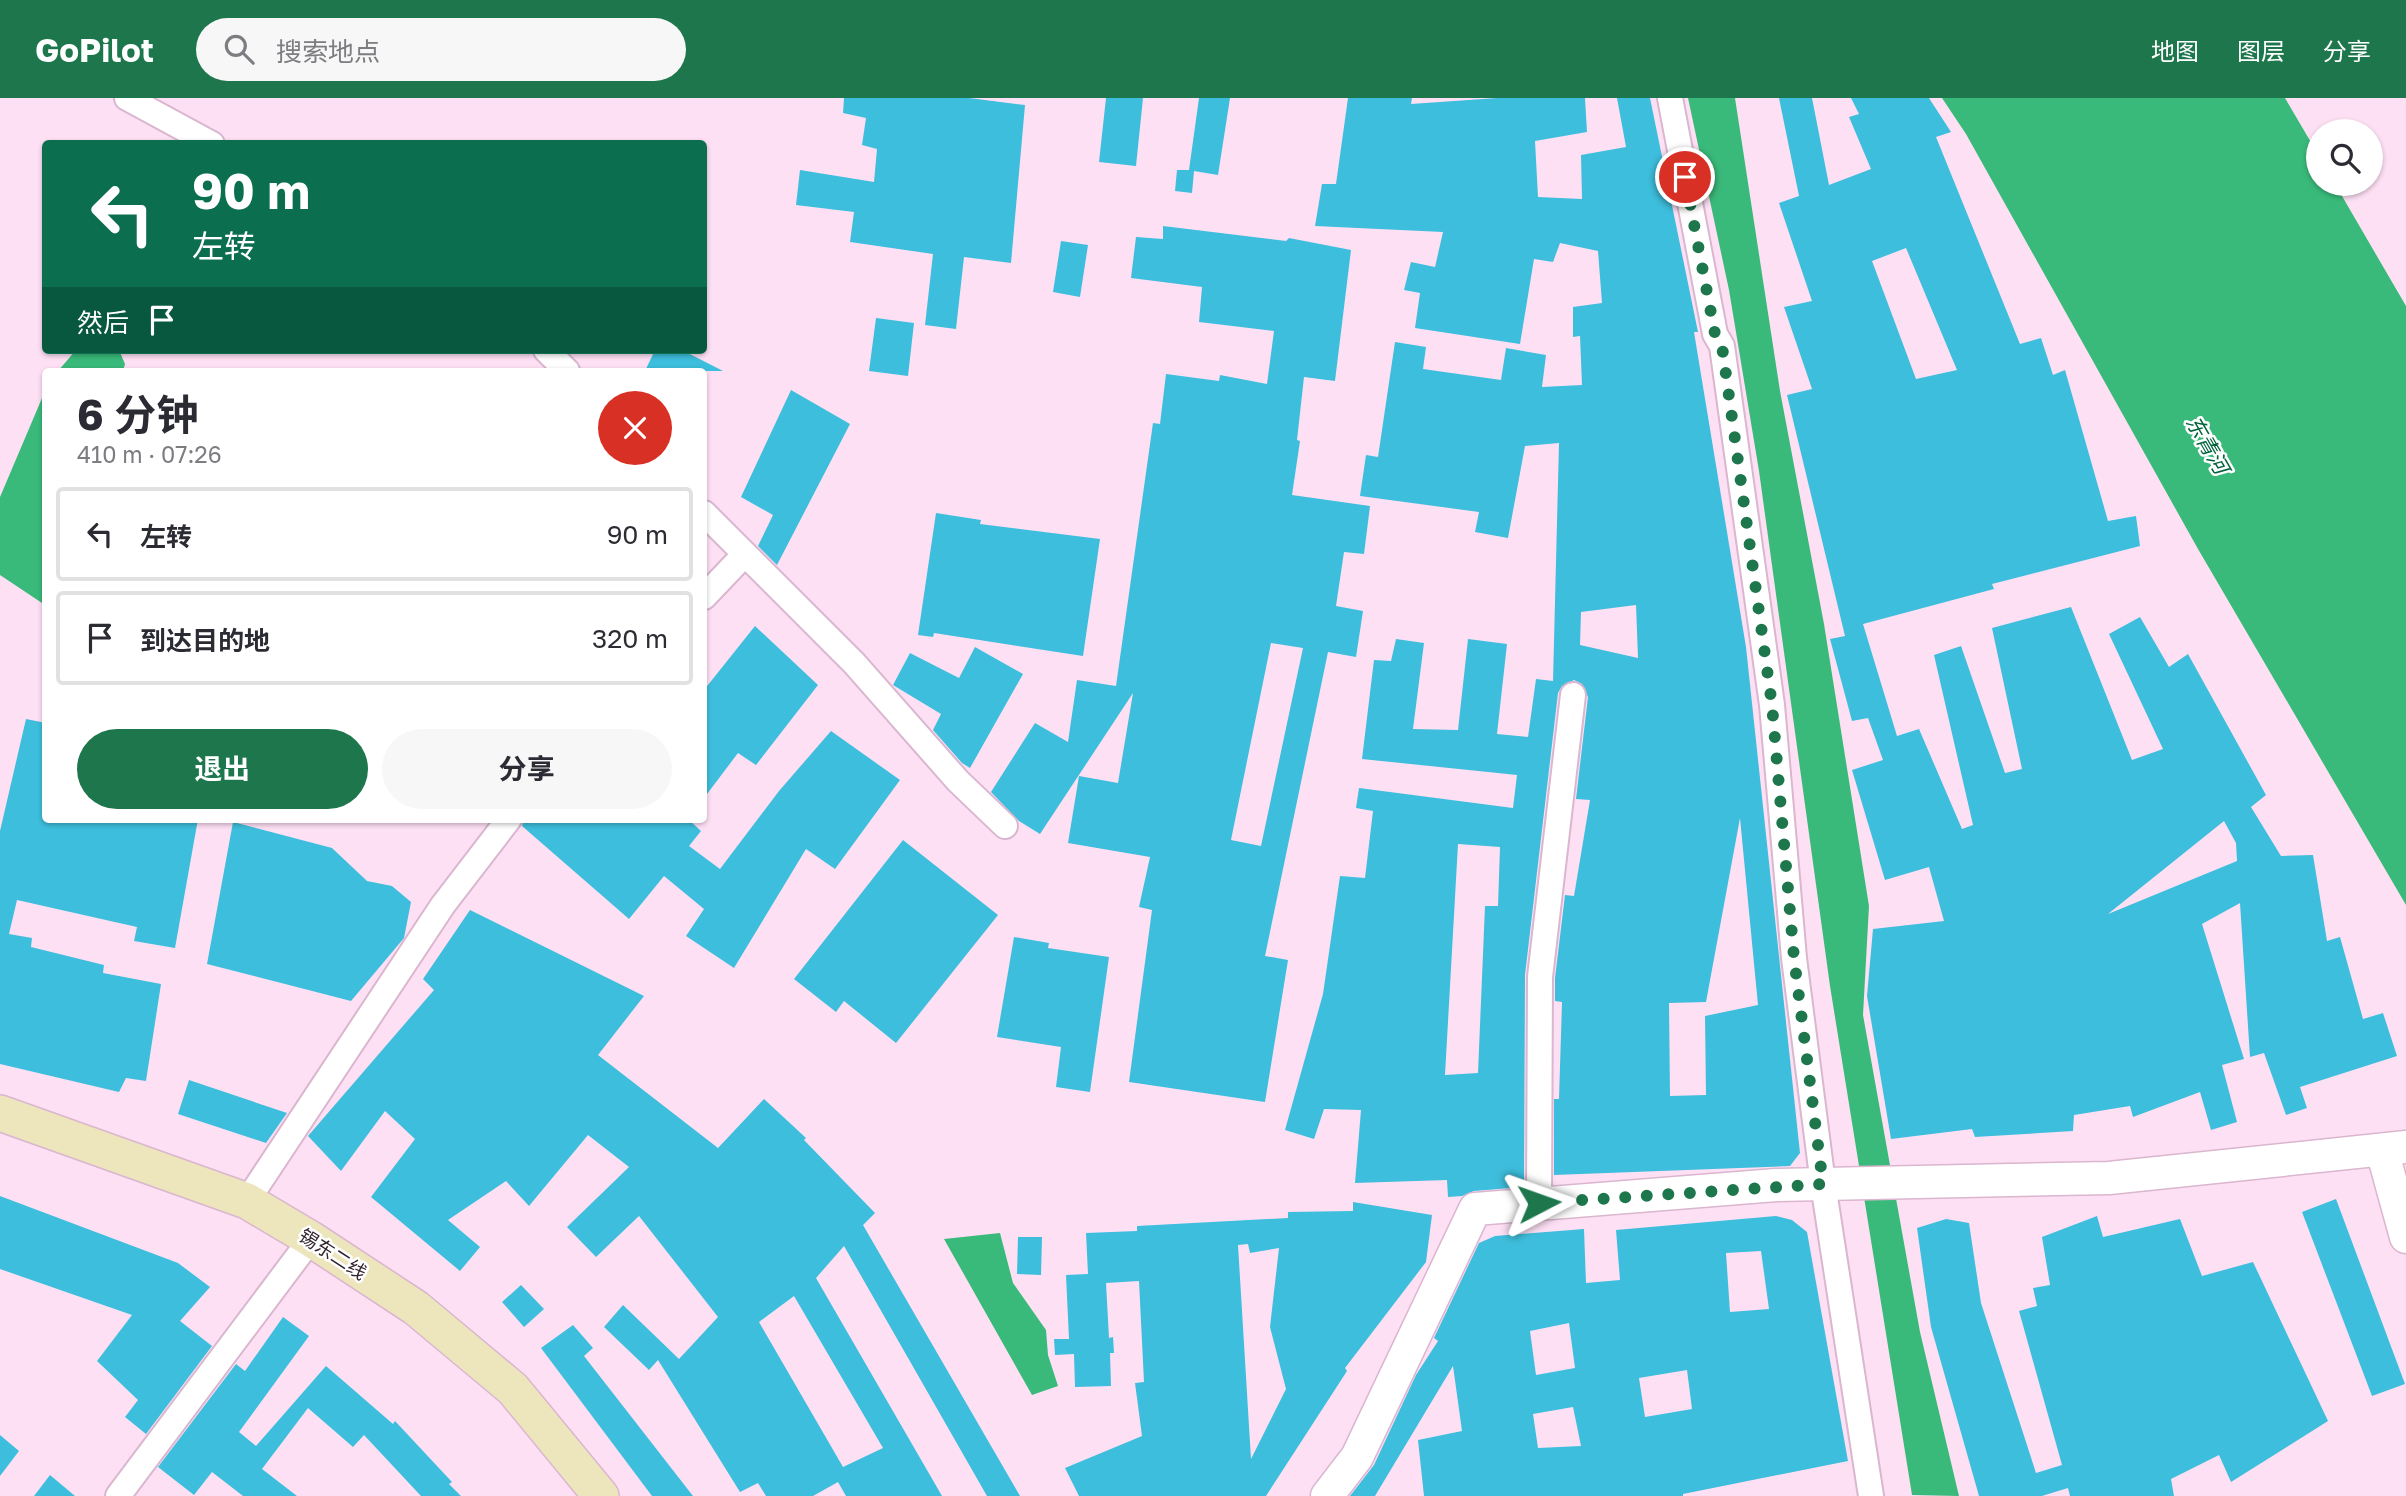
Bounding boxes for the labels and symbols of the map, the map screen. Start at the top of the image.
pin [1655,147,1715,207]
water label: 东青河 [2181,411,2237,482]
position arrow [1502,1166,1576,1240]
street label: 锡东二线 [295,1223,371,1284]

